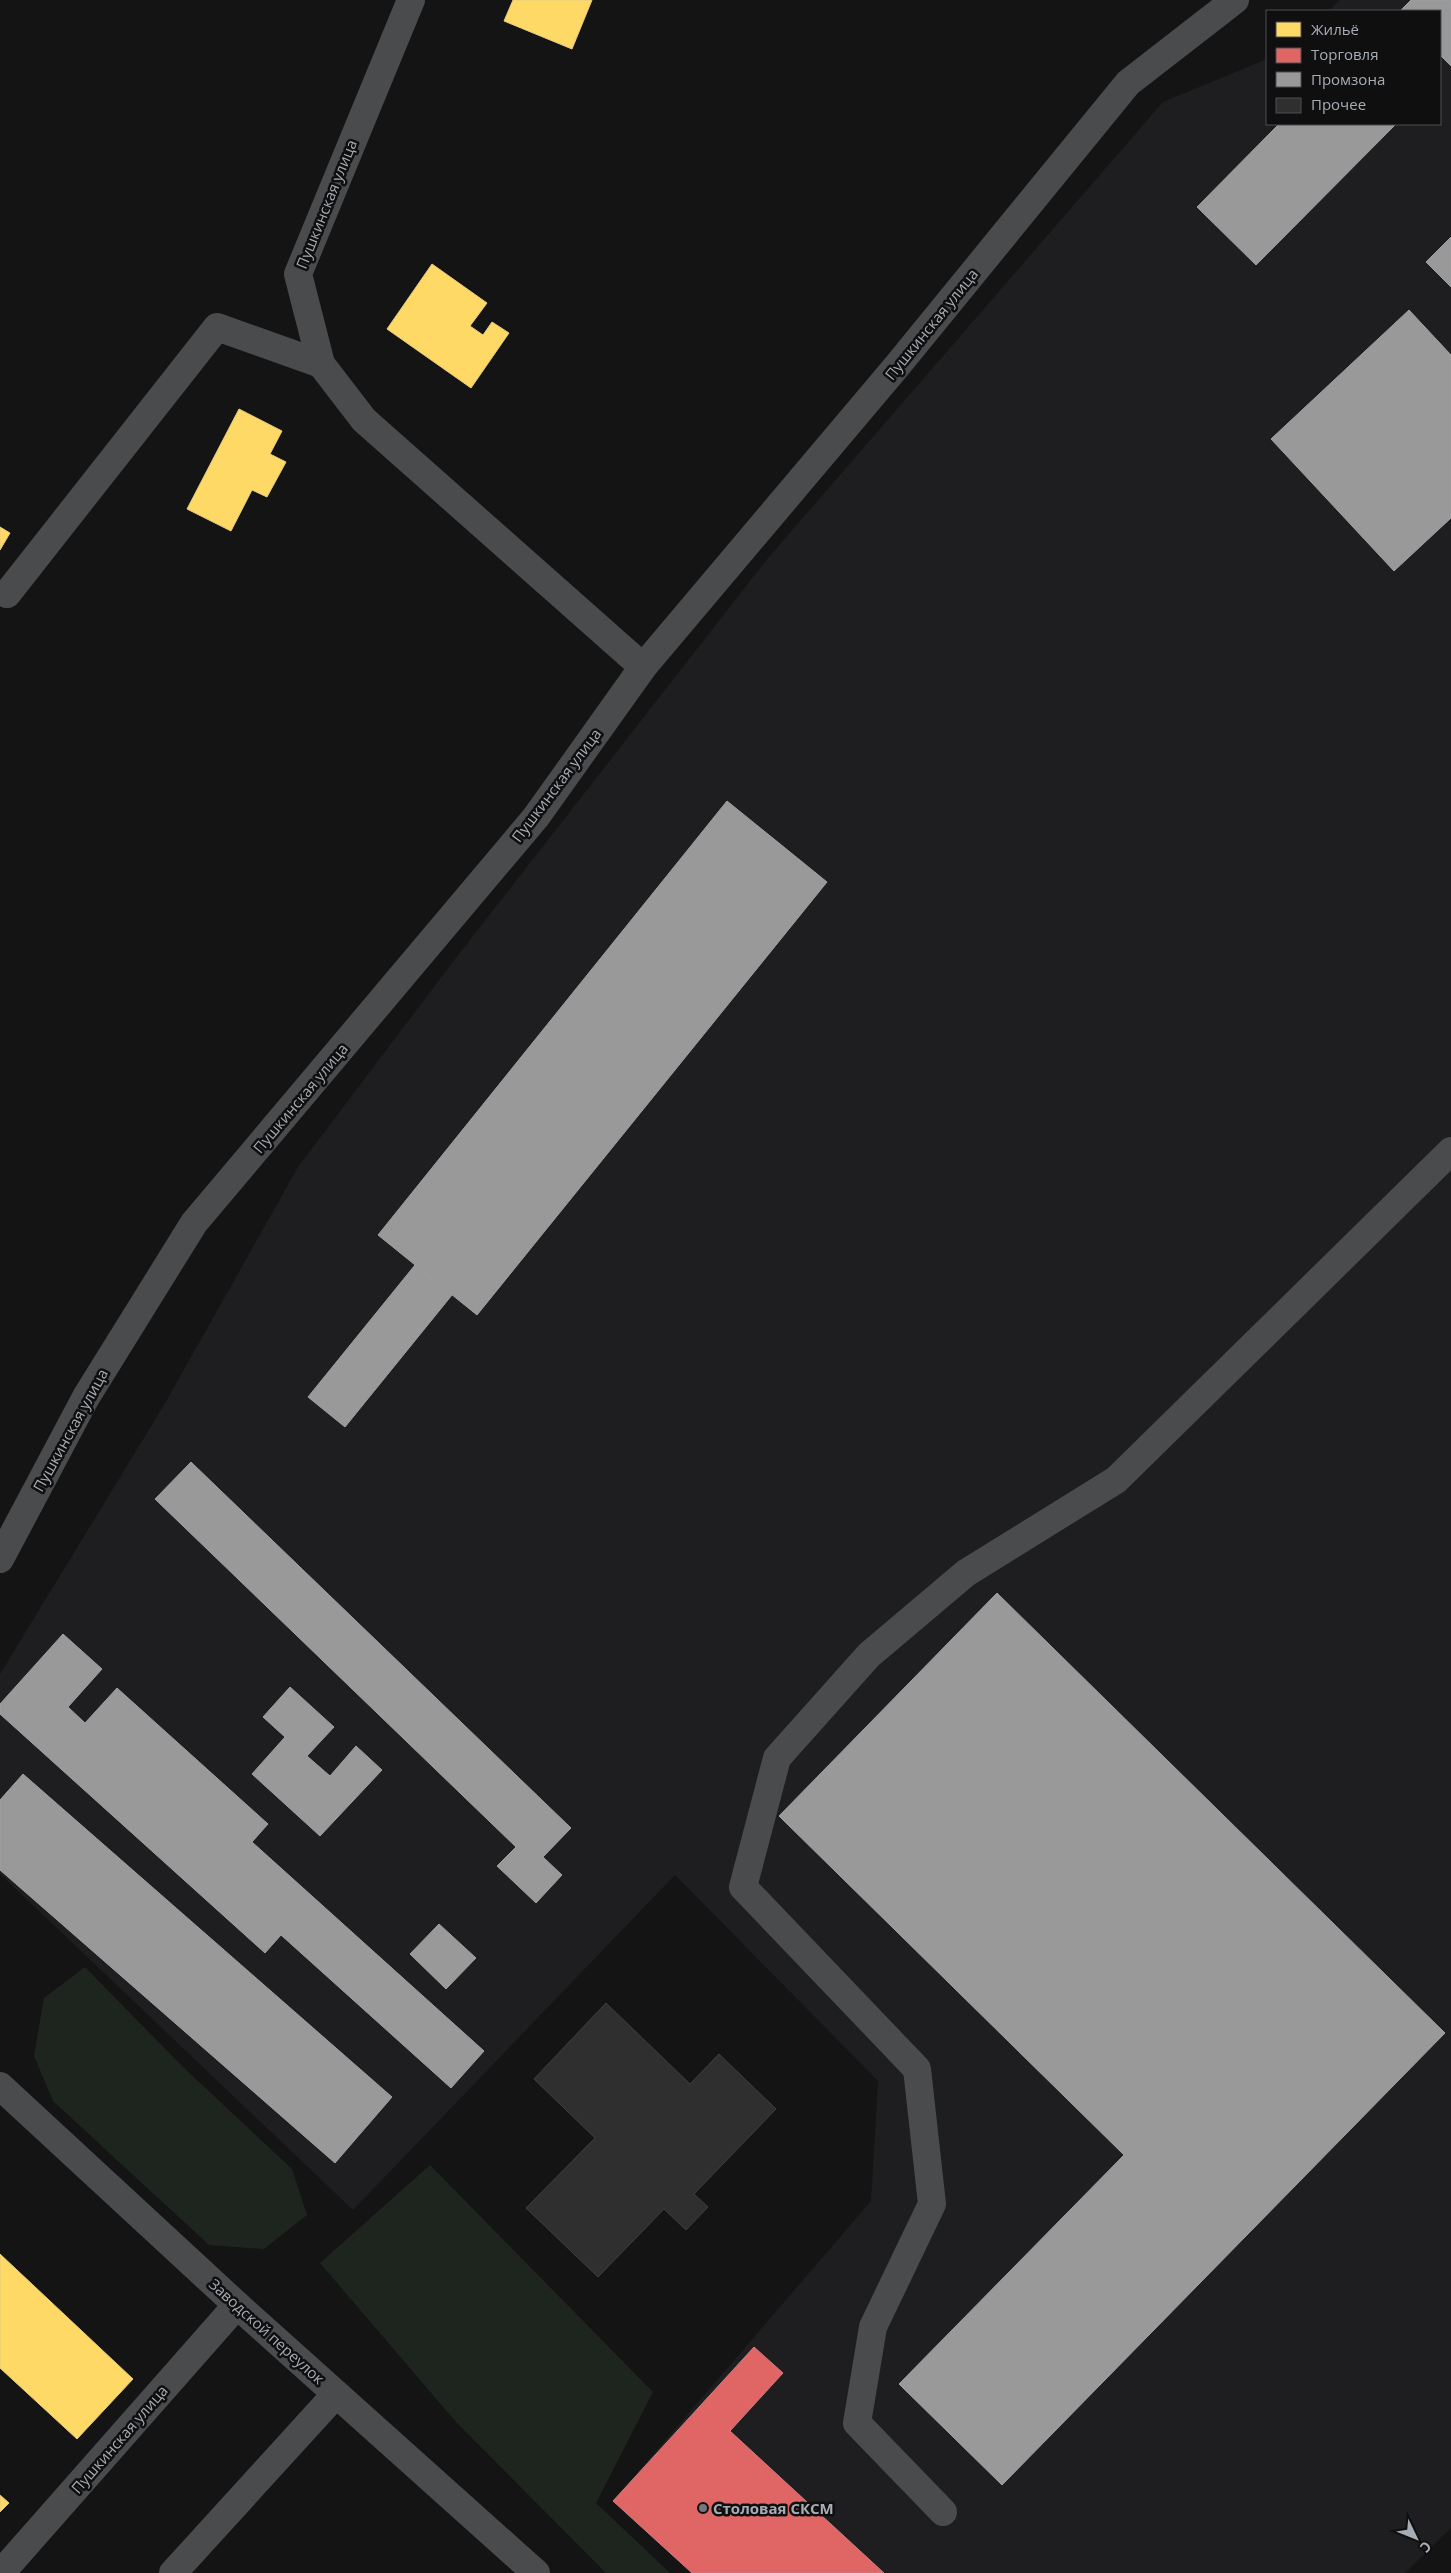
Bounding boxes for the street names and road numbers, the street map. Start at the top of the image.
street label: Пушкинская улица [291,137,361,271]
street label: Пушкинская улица [880,264,982,384]
street label: Пушкинская улица [507,724,605,846]
street label: Пушкинская улица [248,1039,352,1157]
street label: Пушкинская улица [28,1365,112,1495]
street label: Заводской переулок [205,2274,329,2388]
street label: Пушкинская улица [66,2381,172,2497]

